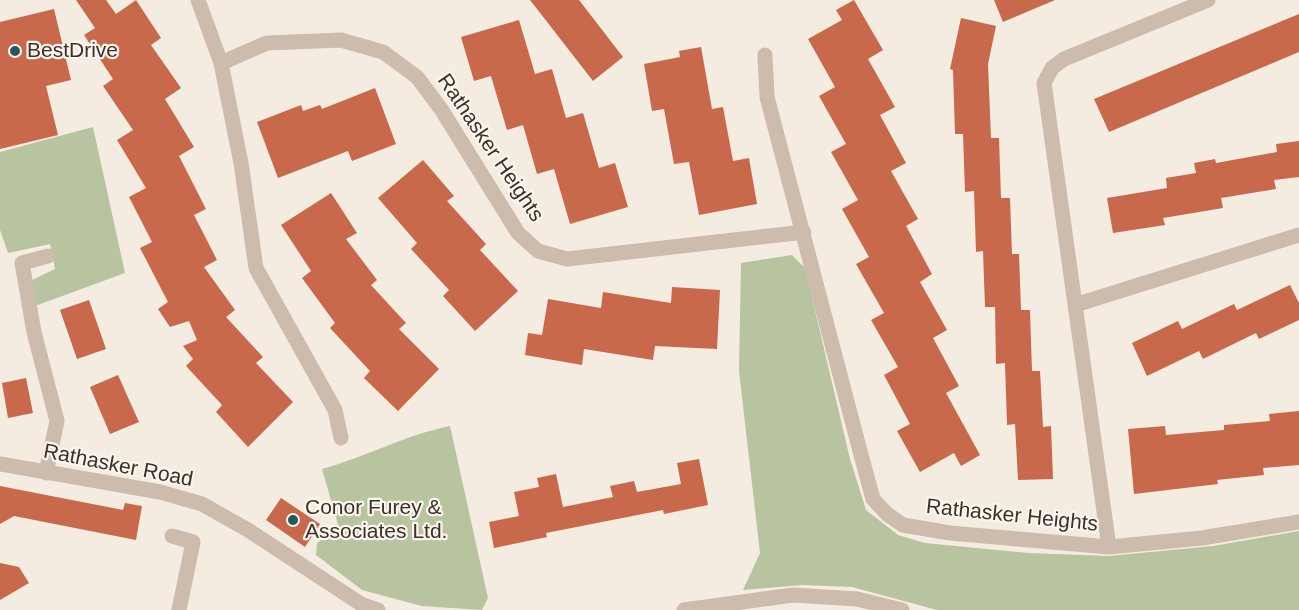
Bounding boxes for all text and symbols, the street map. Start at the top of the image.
place label: BestDrive [27,38,118,64]
marker: BestDrive [8,44,22,58]
street label: Rathasker Heights [431,69,549,227]
street label: Rathasker Road [41,439,195,493]
street label: Rathasker Heights [925,494,1099,538]
place label: Conor Furey & Associates Ltd. [305,495,447,545]
marker: Conor Furey & Associates Ltd. [286,513,300,527]

